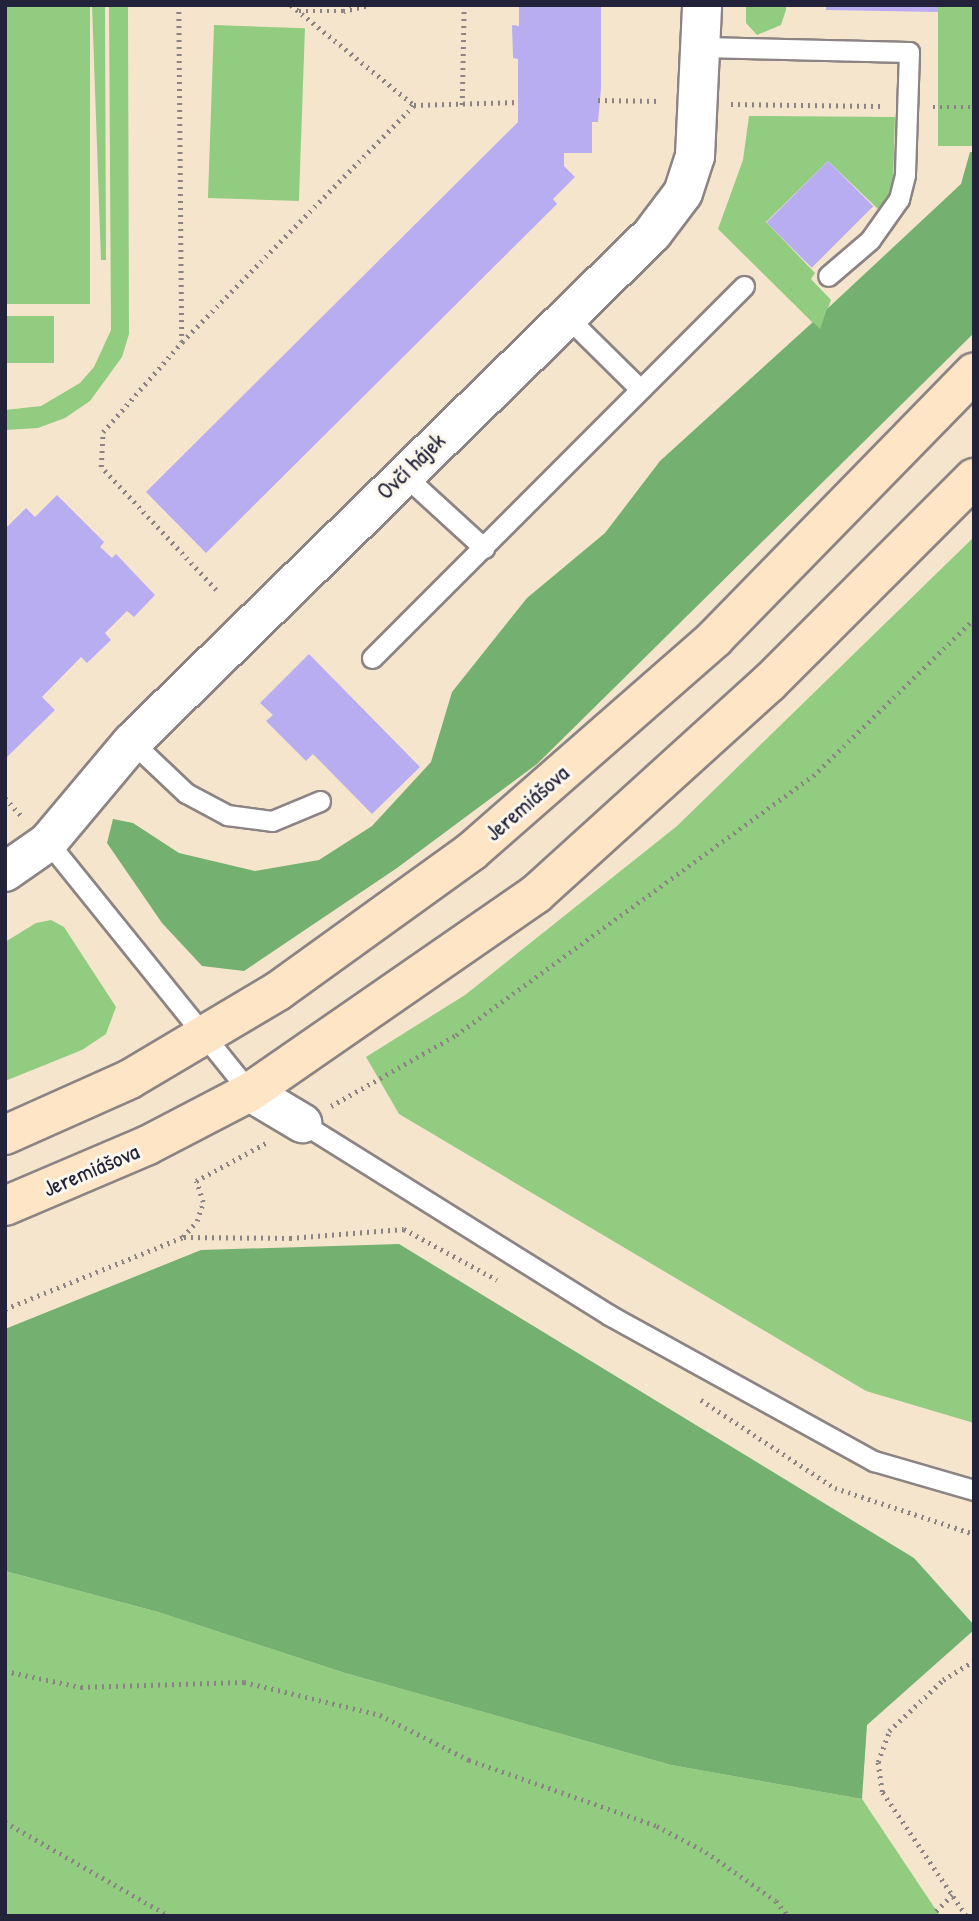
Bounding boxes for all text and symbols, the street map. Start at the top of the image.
street label: Ovčí hájek [371,427,451,505]
street label: Jeremiášova [480,759,574,847]
street label: Jeremiášova [39,1137,143,1203]

